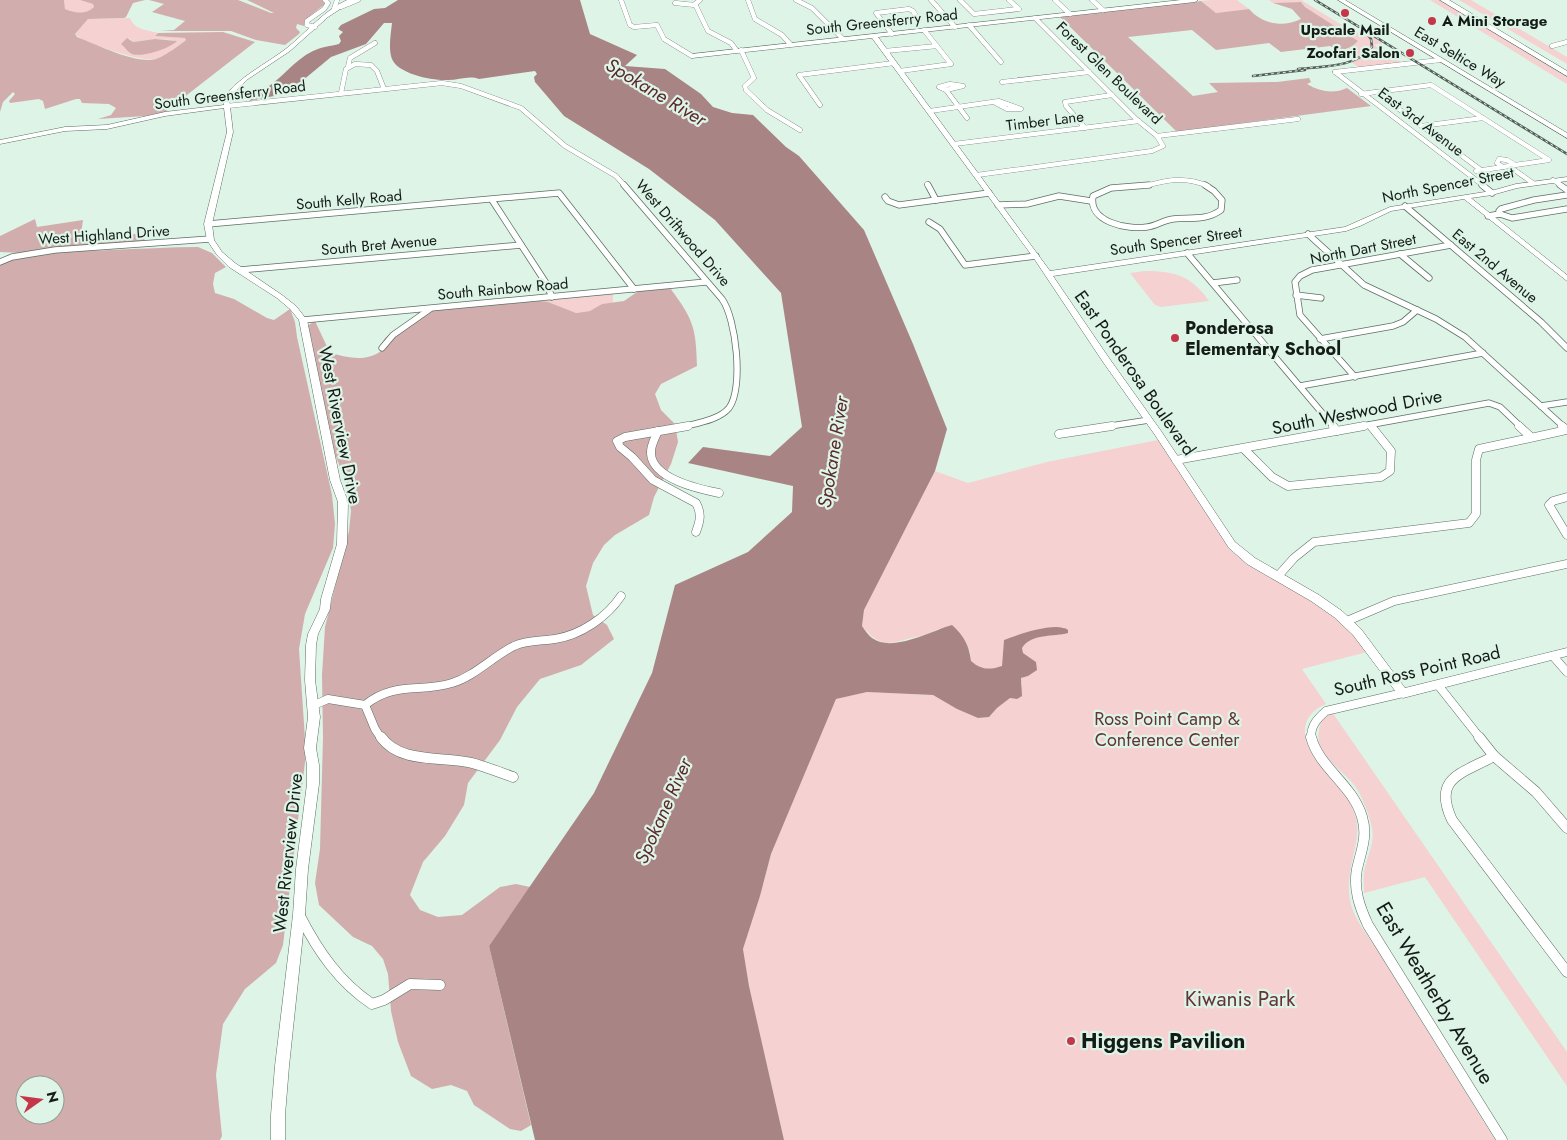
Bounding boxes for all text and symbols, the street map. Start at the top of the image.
street label: South Greensferry Road [805,3,959,41]
marker: Upscale Mail [1339,7,1351,19]
place label: A Mini Storage [1441,10,1548,32]
marker: A Mini Storage [1426,15,1438,27]
street label: Forest Glen Boulevard [1051,16,1167,130]
place label: Upscale Mail [1301,19,1389,41]
street label: East Seltice Way [1410,21,1510,93]
place label: Zoofari Salon [1306,42,1400,64]
marker: Zoofari Salon [1404,47,1416,59]
water label: Spokane River [601,51,713,134]
street label: South Greensferry Road [153,75,307,115]
street label: East 3rd Avenue [1373,82,1469,162]
street label: Timber Lane [1005,105,1085,137]
street label: North Spencer Street [1380,161,1516,209]
street label: West Driftwood Drive [630,175,736,292]
street label: South Kelly Road [295,184,403,216]
street label: West Highland Drive [38,219,171,251]
street label: South Spencer Street [1109,221,1244,261]
street label: East 2nd Avenue [1447,224,1543,309]
street label: North Dart Street [1308,228,1418,270]
street label: South Bret Avenue [320,229,438,261]
street label: South Rainbow Road [437,272,569,306]
street label: East Ponderosa Boulevard [1068,285,1202,461]
place label: Ponderosa Elementary School [1185,315,1341,362]
marker: Ponderosa Elementary School [1169,332,1181,344]
street label: West Riverview Drive [312,344,368,506]
street label: South Westwood Drive [1270,383,1444,441]
water label: Spokane River [811,392,855,510]
street label: South Ross Point Road [1331,639,1503,703]
park label: Ross Point Camp & Conference Center [1094,706,1240,753]
water label: Spokane River [628,752,699,868]
street label: West Riverview Drive [267,772,309,934]
street label: East Weatherby Avenue [1369,896,1502,1090]
park label: Kiwanis Park [1185,984,1296,1014]
place label: Higgens Pavilion [1081,1026,1245,1056]
marker: Higgens Pavilion [1065,1035,1077,1047]
north arrow [15,1075,65,1125]
text: N [42,1089,64,1105]

